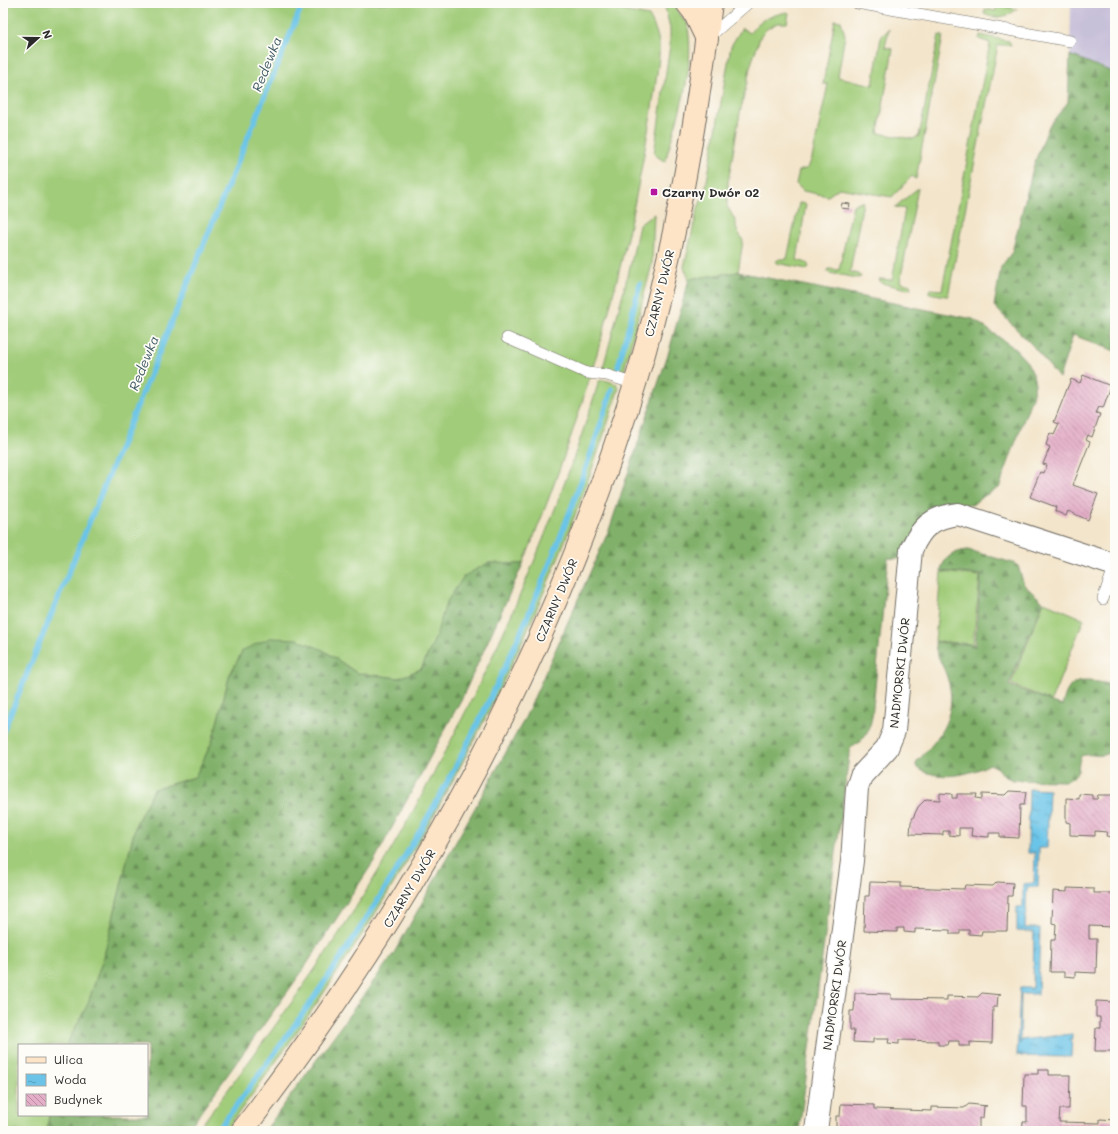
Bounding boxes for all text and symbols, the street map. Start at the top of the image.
north arrow [18,18,58,58]
text: N [39,28,56,41]
water label: Redewka [247,34,285,94]
place label: Czarny Dwór 02 [662,184,759,200]
marker: Czarny Dwór 02 [649,187,659,197]
street label: CZARNY DWÓR [640,248,678,338]
water label: Redewka [124,333,162,393]
street label: CZARNY DWÓR [531,556,581,644]
street label: NADMORSKI DWÓR [885,617,913,729]
street label: CZARNY DWÓR [379,846,439,930]
street label: NADMORSKI DWÓR [818,939,850,1051]
legend [18,1044,148,1116]
text: Ulica [54,1051,83,1067]
text: Woda [54,1071,87,1087]
text: Budynek [54,1091,102,1107]

